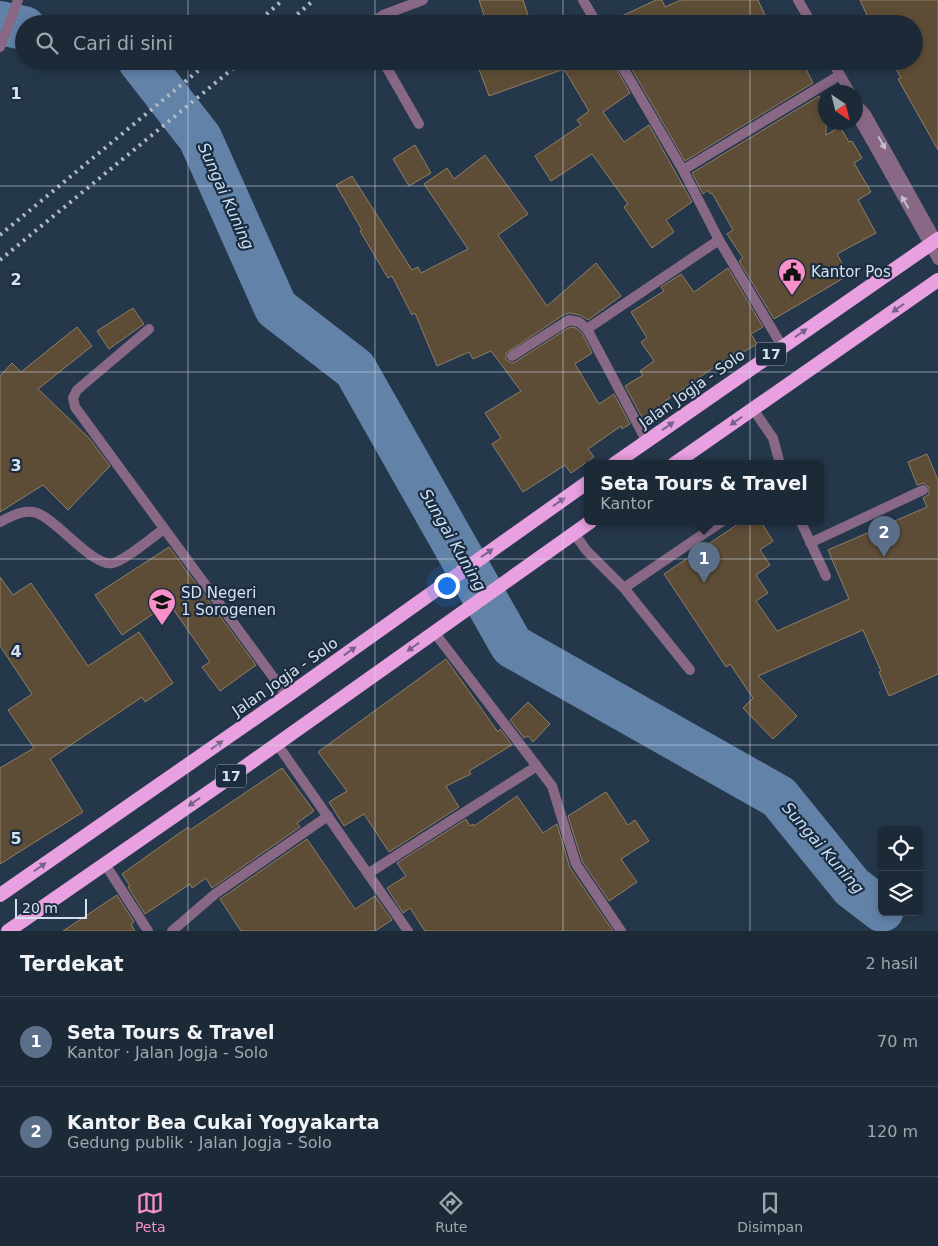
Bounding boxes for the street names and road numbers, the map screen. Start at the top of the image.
road number: 17 [756,342,786,366]
street label: Jalan Jogja - Solo [635,346,748,433]
street label: Jalan Jogja - Solo [228,634,341,721]
road number: 17 [216,764,246,788]

